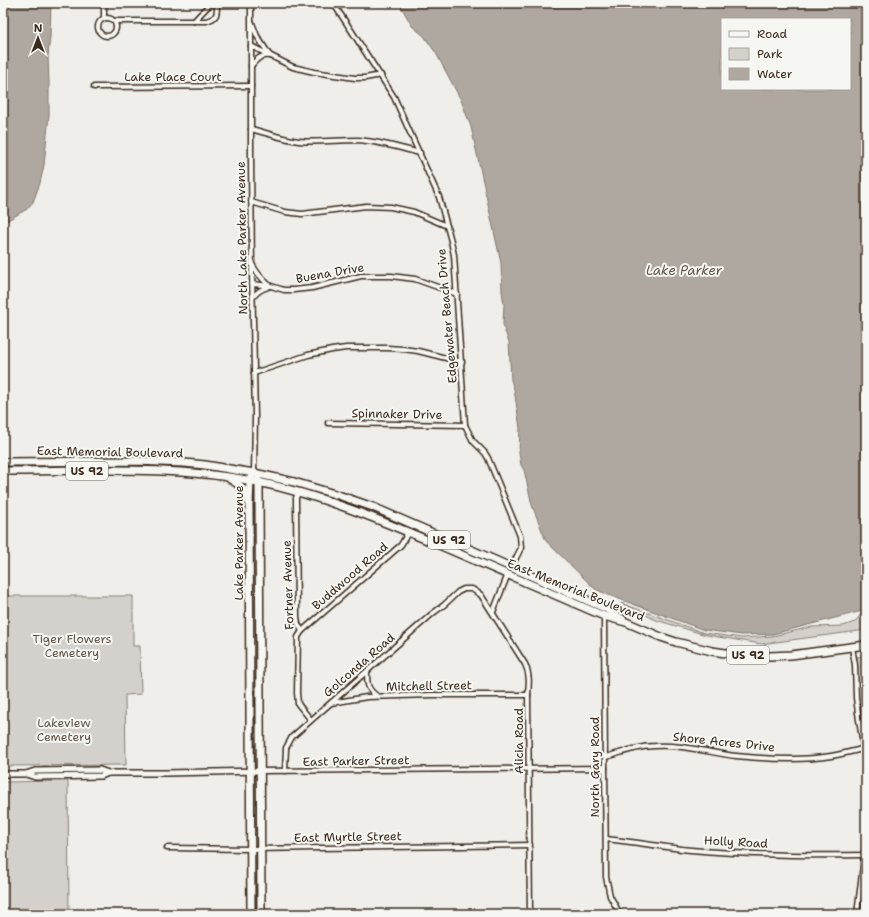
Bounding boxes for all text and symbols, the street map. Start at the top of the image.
north arrow [18,18,58,58]
legend [721,18,851,90]
text: N [34,21,43,36]
text: Road [757,26,788,42]
text: Park [757,46,783,62]
text: Water [757,66,793,82]
street label: Lake Place Court [124,69,222,85]
street label: North Lake Parker Avenue [233,161,251,315]
street label: Edgewater Beach Drive [433,248,461,384]
street label: Buena Drive [295,259,365,287]
water label: Lake Parker [646,262,723,279]
street label: Spinnaker Drive [352,405,443,423]
street label: East Memorial Boulevard [37,443,184,461]
road number: US 92 [66,462,108,480]
street label: Lake Parker Avenue [231,485,247,601]
road number: US 92 [428,531,470,549]
street label: Buddwood Road [309,538,392,613]
street label: Fortner Avenue [278,540,298,630]
street label: East Memorial Boulevard [505,555,647,625]
street label: Golconda Road [320,629,398,700]
park label: Tiger Flowers Cemetery [32,631,112,661]
road number: US 92 [727,646,769,664]
street label: Mitchell Street [386,677,472,695]
street label: Alicia Road [511,708,527,774]
park label: Lakeview Cemetery [37,715,91,745]
street label: North Gary Road [587,716,603,817]
street label: Shore Acres Drive [672,729,776,755]
street label: East Parker Street [303,752,409,770]
street label: East Myrtle Street [294,828,402,846]
street label: Holly Road [704,832,769,852]

